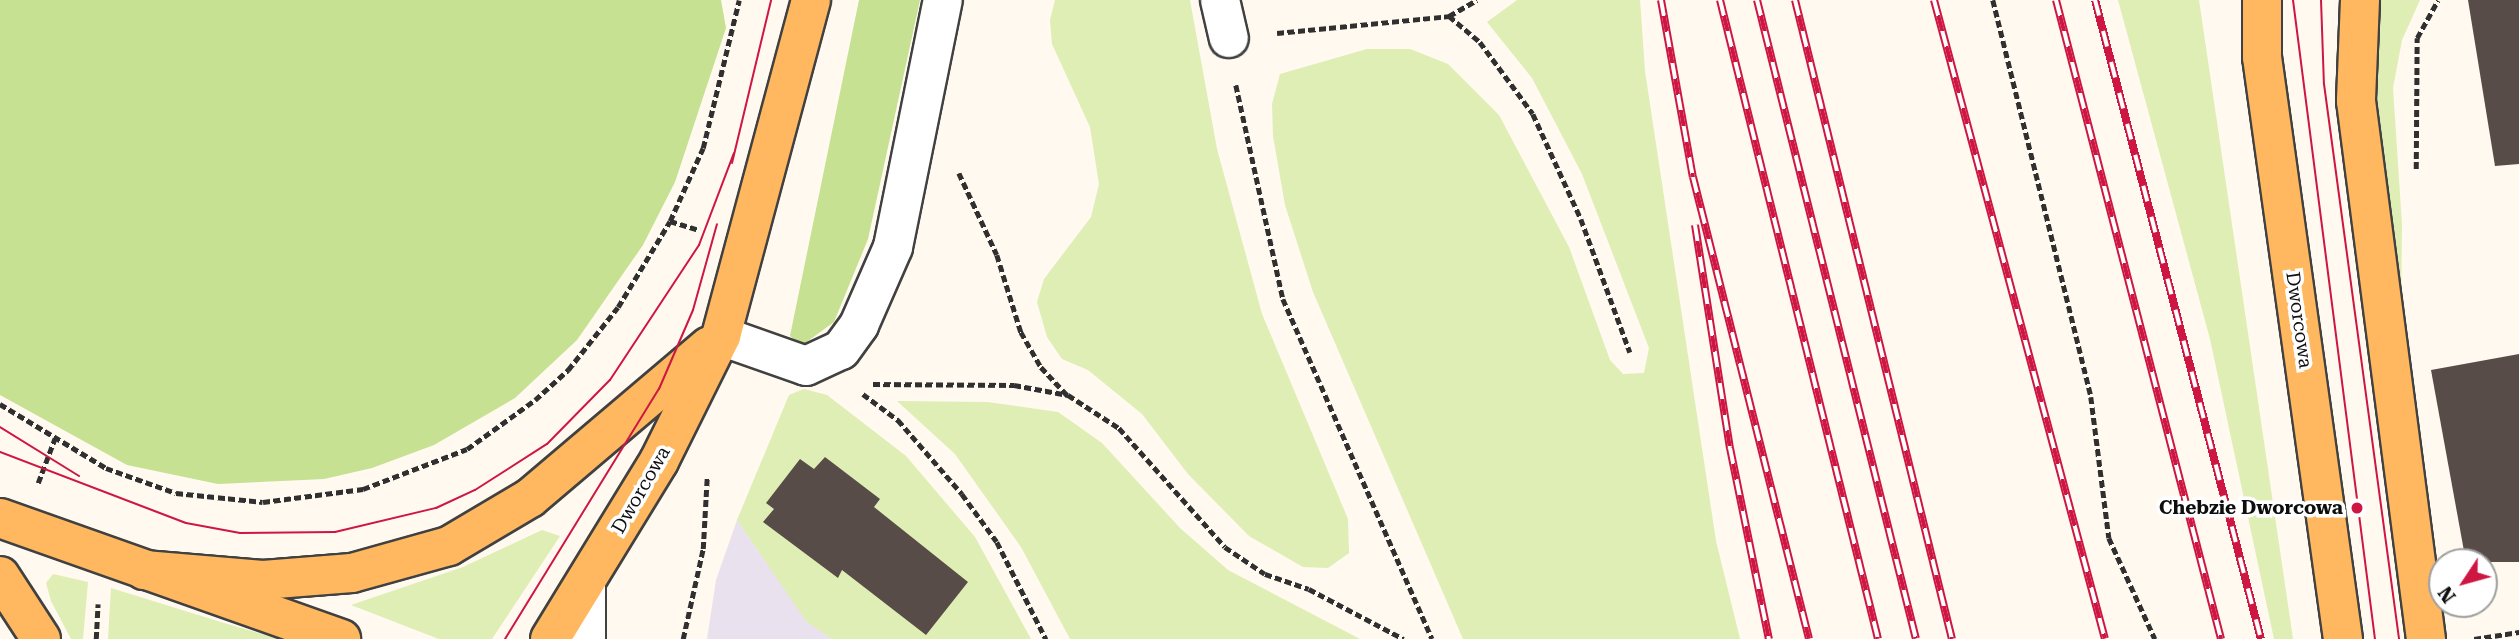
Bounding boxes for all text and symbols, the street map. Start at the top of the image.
street label: Dworcowa [2281,270,2317,370]
street label: Dworcowa [607,442,675,538]
place label: Chebzie Dworcowa [2159,497,2343,519]
marker: Chebzie Dworcowa [2349,500,2365,516]
north arrow [2428,548,2498,618]
text: N [2434,582,2461,607]

